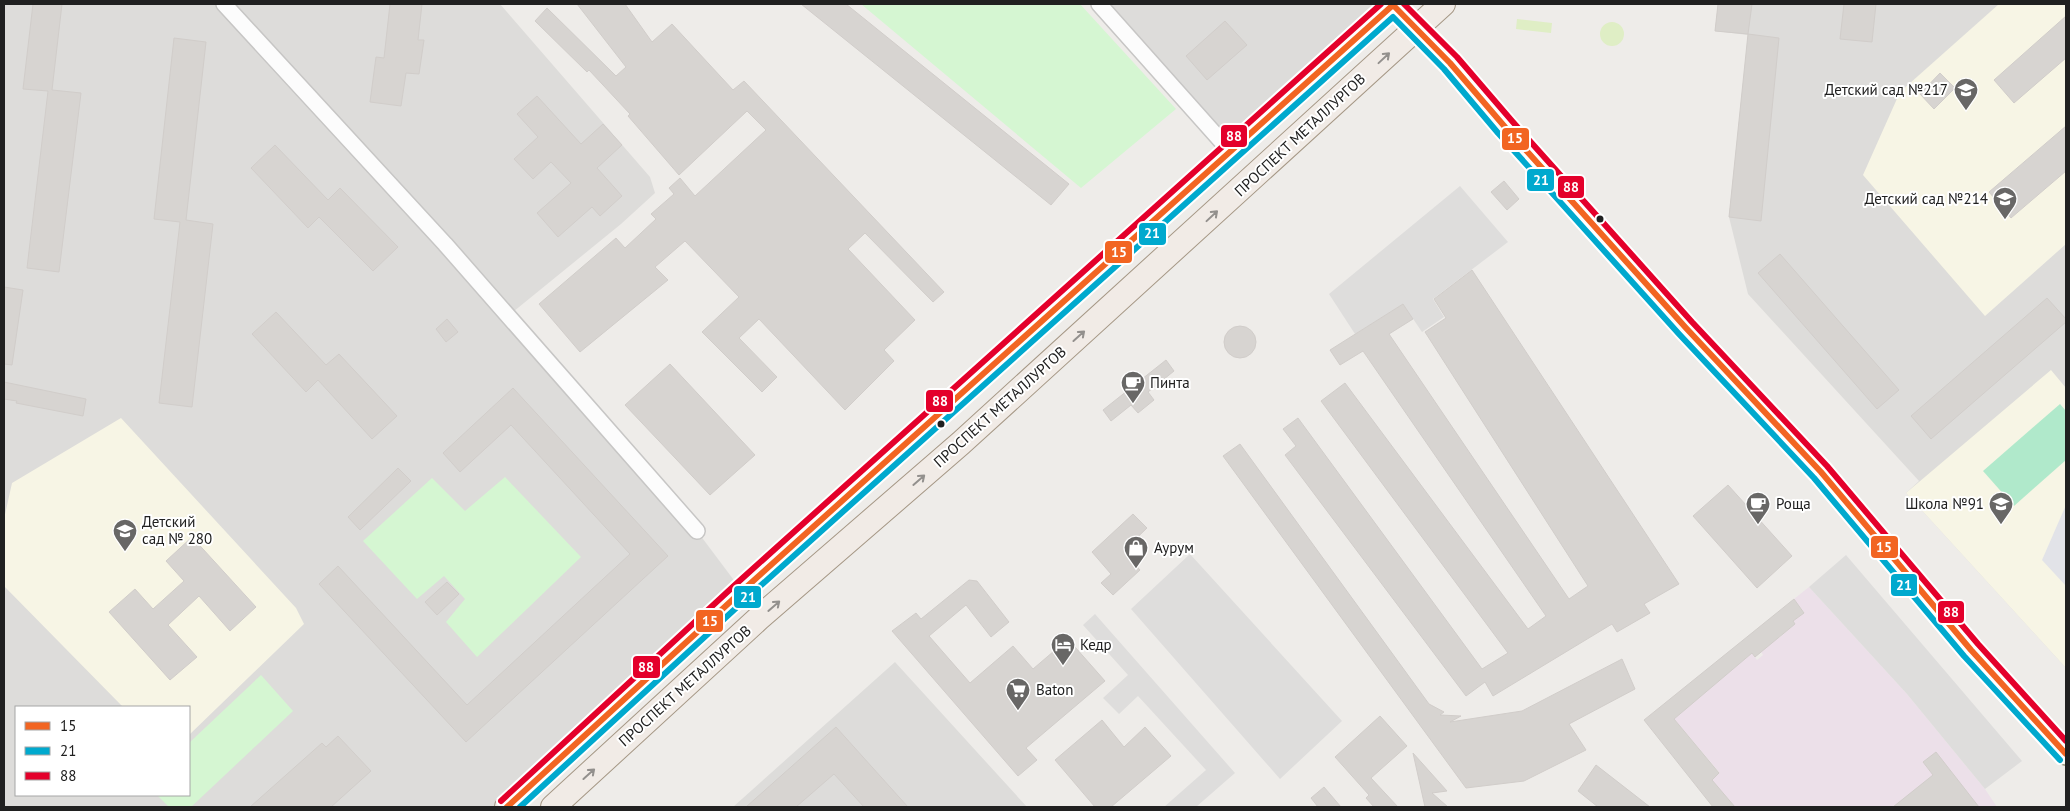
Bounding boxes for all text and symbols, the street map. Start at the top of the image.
one-way arrow [1377,52,1390,64]
street label: ПРОСПЕКТ МЕТАЛЛУРГОВ [1230,69,1369,200]
school or university icon: Детский сад №217 [1953,77,1979,111]
place label: Детский сад №217 [1824,80,1948,99]
line badge: 88 [1220,124,1248,148]
text: 88 [1226,127,1242,145]
line badge: 15 [1501,127,1530,151]
text: 15 [1507,129,1523,147]
line badge: 21 [1526,168,1555,192]
text: 21 [1533,171,1549,189]
line badge: 88 [1557,175,1585,199]
text: 88 [1563,178,1579,196]
school or university icon: Детский сад №214 [1992,186,2018,220]
place label: Детский сад №214 [1864,189,1988,208]
one-way arrow [1206,210,1219,221]
unlabelled marker [1595,214,1605,224]
line badge: 21 [1138,222,1167,246]
text: 21 [1144,224,1160,242]
line badge: 15 [1104,240,1133,264]
text: 15 [1111,243,1127,261]
one-way arrow [1072,330,1085,342]
street label: ПРОСПЕКТ МЕТАЛЛУРГОВ [929,342,1070,471]
cafe icon: Пинта [1120,370,1146,404]
place label: Пинта [1150,373,1190,392]
line badge: 88 [925,389,954,413]
text: 88 [932,392,948,410]
unlabelled marker [936,419,946,429]
one-way arrow [912,474,925,485]
cafe icon: Роща [1745,491,1771,525]
school or university icon: Школа №91 [1988,491,2014,525]
place label: Роща [1776,494,1811,513]
place label: Школа №91 [1905,494,1984,513]
place label: Детский сад № 280 [142,512,212,548]
school or university icon: Детский сад № 280 [112,518,138,552]
shop icon: Аурум [1123,535,1149,569]
line badge: 15 [1870,535,1899,559]
place label: Аурум [1154,538,1194,557]
text: 15 [1876,538,1892,556]
line badge: 21 [1890,573,1918,597]
text: 21 [1896,576,1912,594]
line badge: 21 [733,585,762,609]
text: 21 [740,588,756,606]
one-way arrow [767,600,780,612]
line badge: 88 [1937,600,1965,624]
text: 88 [1943,603,1959,621]
line badge: 15 [695,609,724,633]
text: 15 [702,612,718,630]
street label: ПРОСПЕКТ МЕТАЛЛУРГОВ [614,621,755,750]
hotel icon: Кедр [1050,632,1076,666]
place label: Кедр [1080,635,1112,654]
line badge: 88 [632,655,661,679]
text: 88 [638,658,654,676]
supermarket icon: Baton [1005,677,1031,711]
place label: Baton [1036,680,1073,699]
legend [15,706,190,796]
text: 15 [60,716,76,735]
text: 21 [60,741,76,760]
text: 88 [60,766,76,785]
one-way arrow [582,768,595,780]

